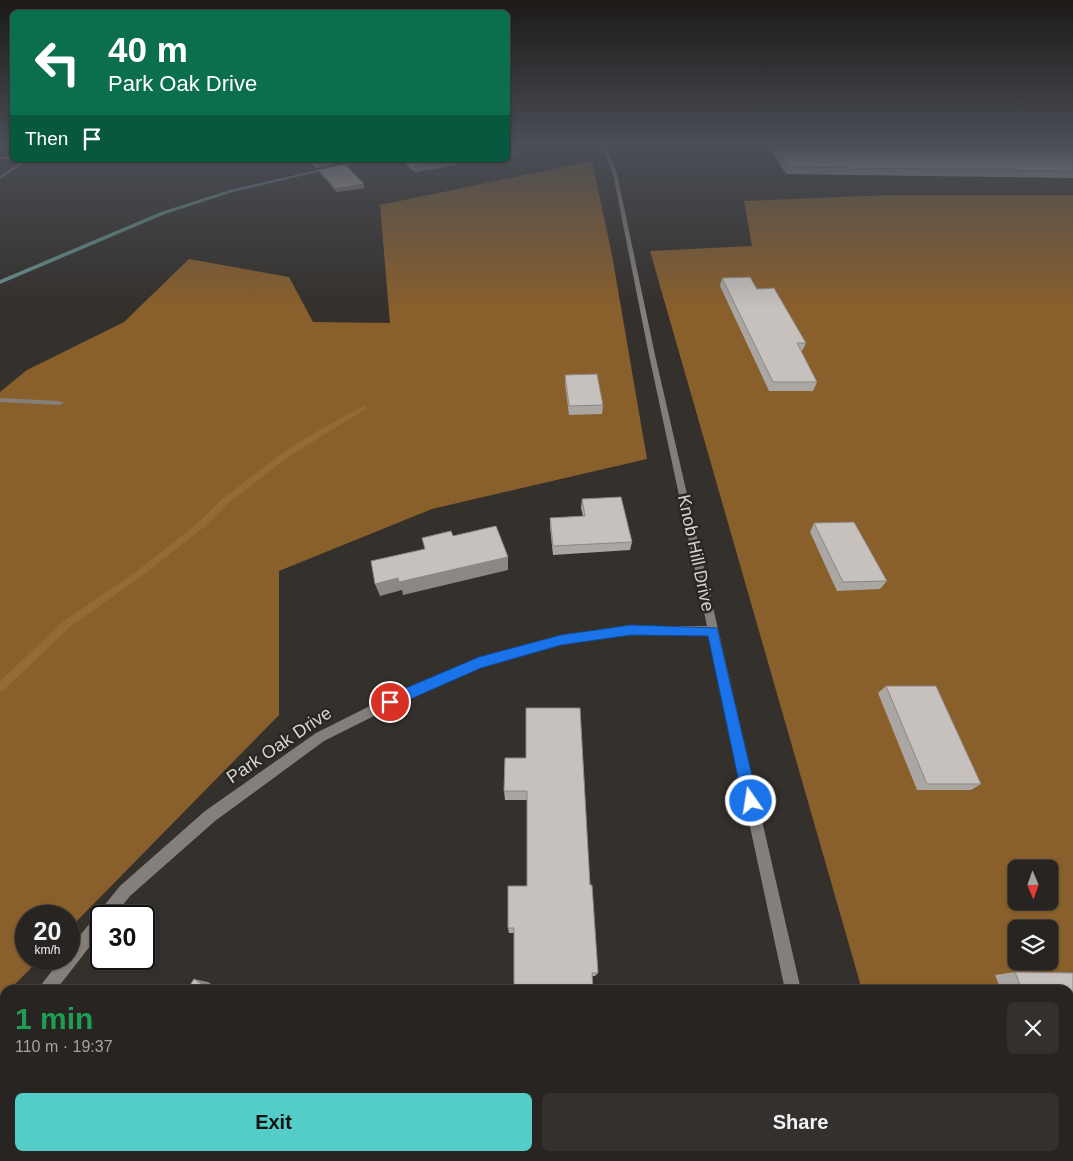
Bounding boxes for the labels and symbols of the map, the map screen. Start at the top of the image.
street label: Knob Hill Drive [674,493,718,613]
pin [369,681,411,723]
street label: Park Oak Drive [223,703,335,787]
position arrow [724,774,776,826]
north arrow [1008,860,1058,910]
speed limit sign: 30 [90,905,155,970]

